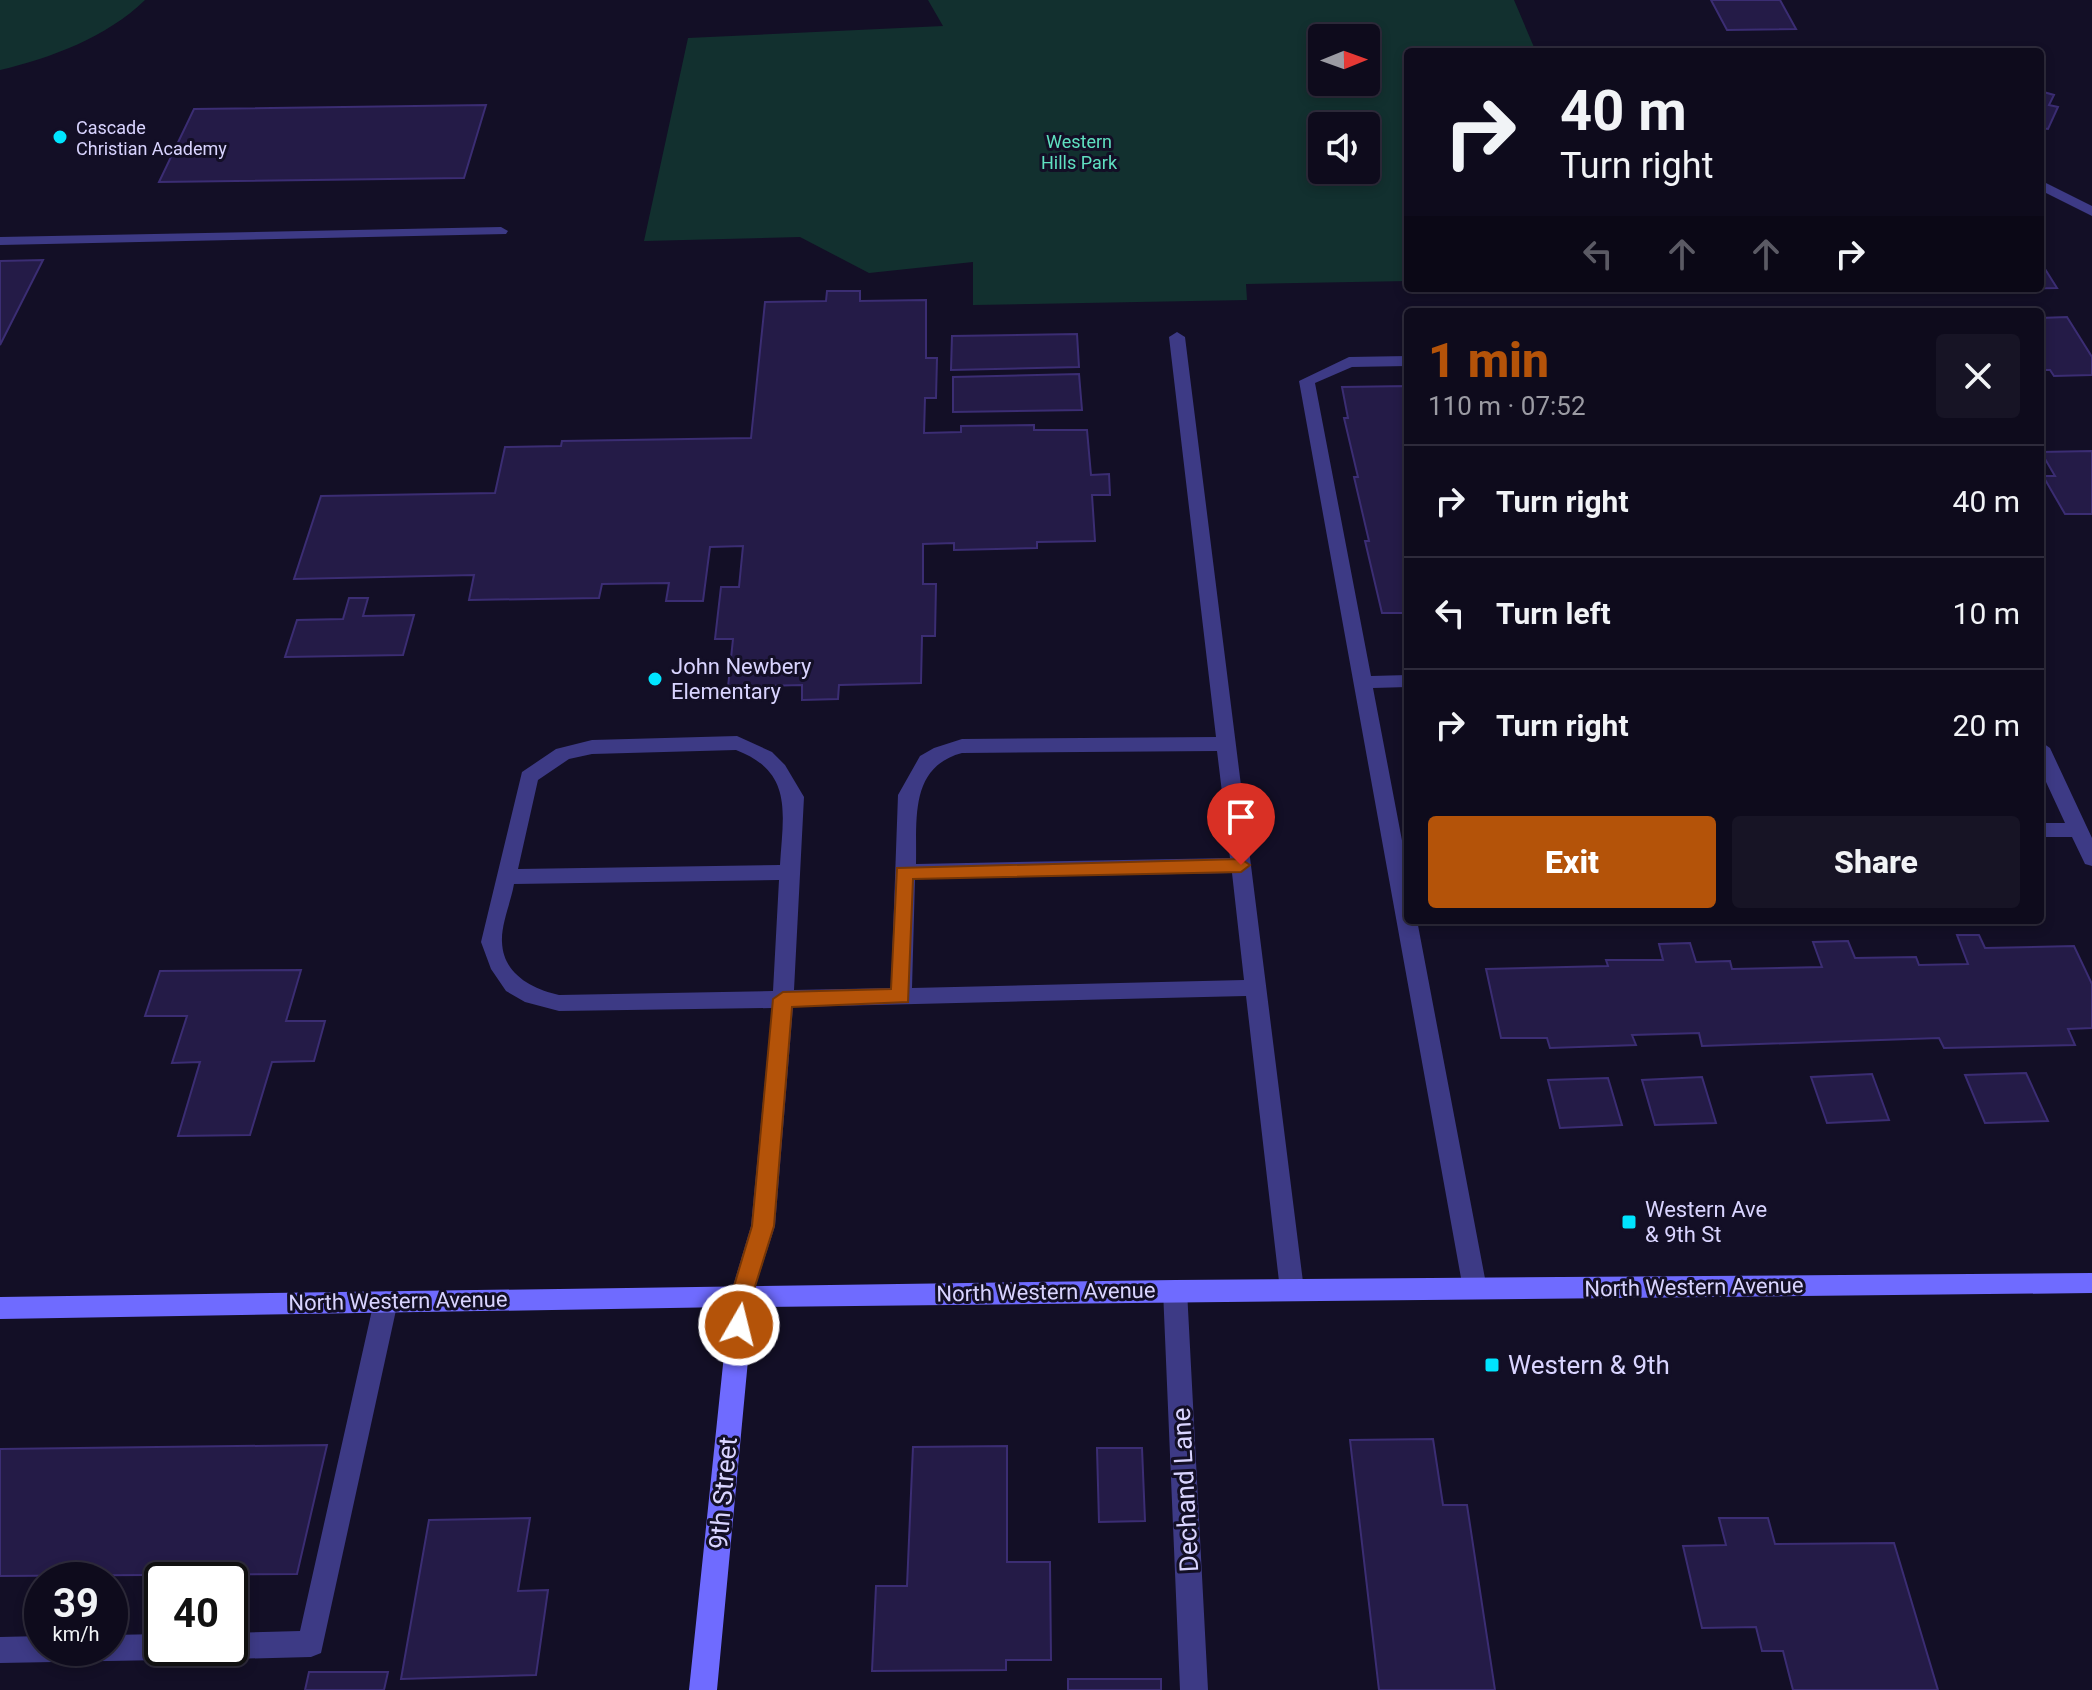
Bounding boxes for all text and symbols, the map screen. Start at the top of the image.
north arrow [1308,24,1380,96]
map controls [1308,24,1380,184]
text: 40 m [1560,78,1687,144]
icon: right [1428,80,1532,184]
button: sound [1308,112,1380,184]
place label: Cascade Christian Academy [76,117,227,159]
marker: Cascade Christian Academy [51,128,69,146]
park label: Western Hills Park [1041,131,1118,173]
text: Turn right [1560,145,1713,187]
icon: left [1576,232,1620,276]
icon: ahead [1660,232,1704,276]
icon: ahead [1744,232,1788,276]
icon: right [1828,232,1872,276]
text: 1 min [1428,332,1549,389]
button: close [1936,334,2020,418]
text: 110 m · 07:52 [1428,391,1586,421]
icon: right [1428,479,1472,523]
text: Turn right [1496,484,1629,519]
text: 40 m [1953,484,2020,519]
icon: left [1428,591,1472,635]
text: Turn left [1496,596,1611,631]
text: 10 m [1953,596,2020,631]
place label: John Newbery Elementary [671,654,812,704]
marker: John Newbery Elementary [646,670,664,688]
icon: right [1428,703,1472,747]
text: Turn right [1496,708,1629,743]
text: 20 m [1953,708,2020,743]
pin [1207,783,1275,865]
icon: arrive [1219,795,1263,839]
button: Exit [1428,816,1716,908]
button: Share [1732,816,2020,908]
place label: Western Ave & 9th St [1645,1197,1767,1247]
marker: Western Ave & 9th St [1620,1213,1638,1231]
street label: North Western Avenue [1584,1273,1804,1301]
street label: North Western Avenue [936,1278,1156,1306]
position arrow [697,1283,781,1367]
street label: North Western Avenue [288,1287,508,1315]
place label: Western & 9th [1508,1350,1670,1380]
marker: Western & 9th [1483,1356,1501,1374]
street label: Dechand Lane [1166,1407,1204,1573]
street label: 9th Street [703,1436,743,1550]
speed limit sign: 40 [144,1562,248,1666]
text: 39 [53,1580,99,1627]
text: km/h [53,1622,99,1646]

